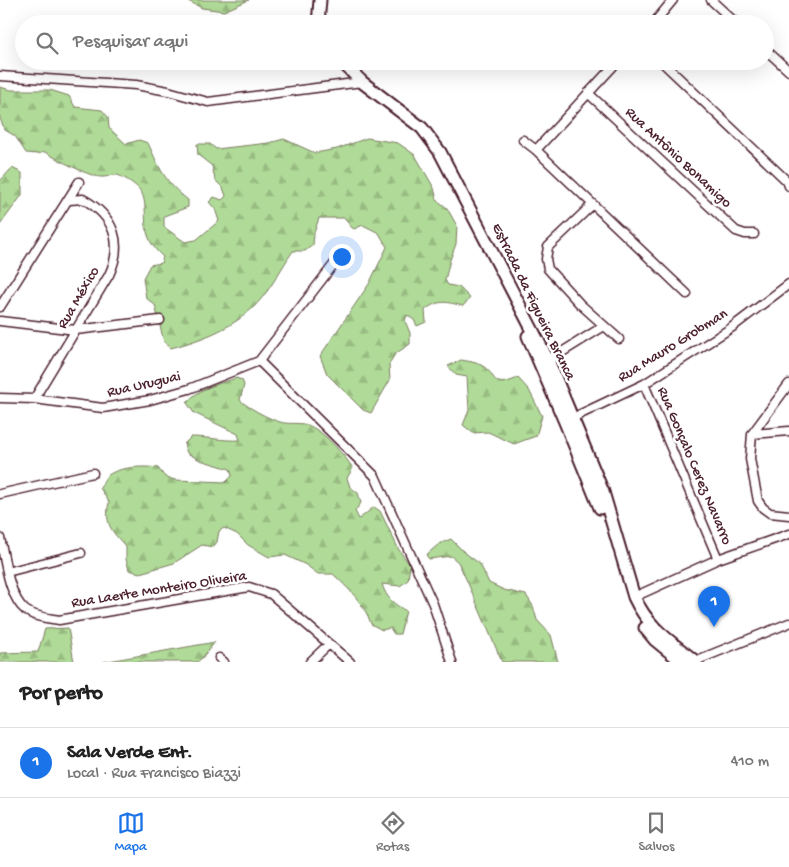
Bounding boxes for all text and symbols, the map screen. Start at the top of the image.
search box [15,15,774,70]
icon: search [33,29,61,57]
text: Pesquisar aqui [73,31,188,54]
street label: Rua Antônio Bonamigo [621,104,735,212]
street label: Estrada da Figueira Branca [487,221,579,384]
your location [329,244,355,270]
street label: Rua México [54,263,104,332]
street label: Rua Mauro Grobman [615,305,731,387]
street label: Rua Uruguai [105,368,183,402]
street label: Rua Gonçalo Cerez Navarro [653,384,736,548]
street label: Rua Laerte Monteiro Oliveira [70,567,248,613]
pin: 1 [698,586,730,627]
text: Por perto [20,682,103,707]
text: Sala Verde Ent. [67,742,193,765]
text: 1 [33,753,39,772]
text: 410 m [731,753,769,772]
text: Local · Rua Francisco Biazzi [67,765,241,784]
tab: Mapa [115,809,147,856]
tab: Rotas [376,809,409,856]
tab: Salvos [638,809,674,856]

